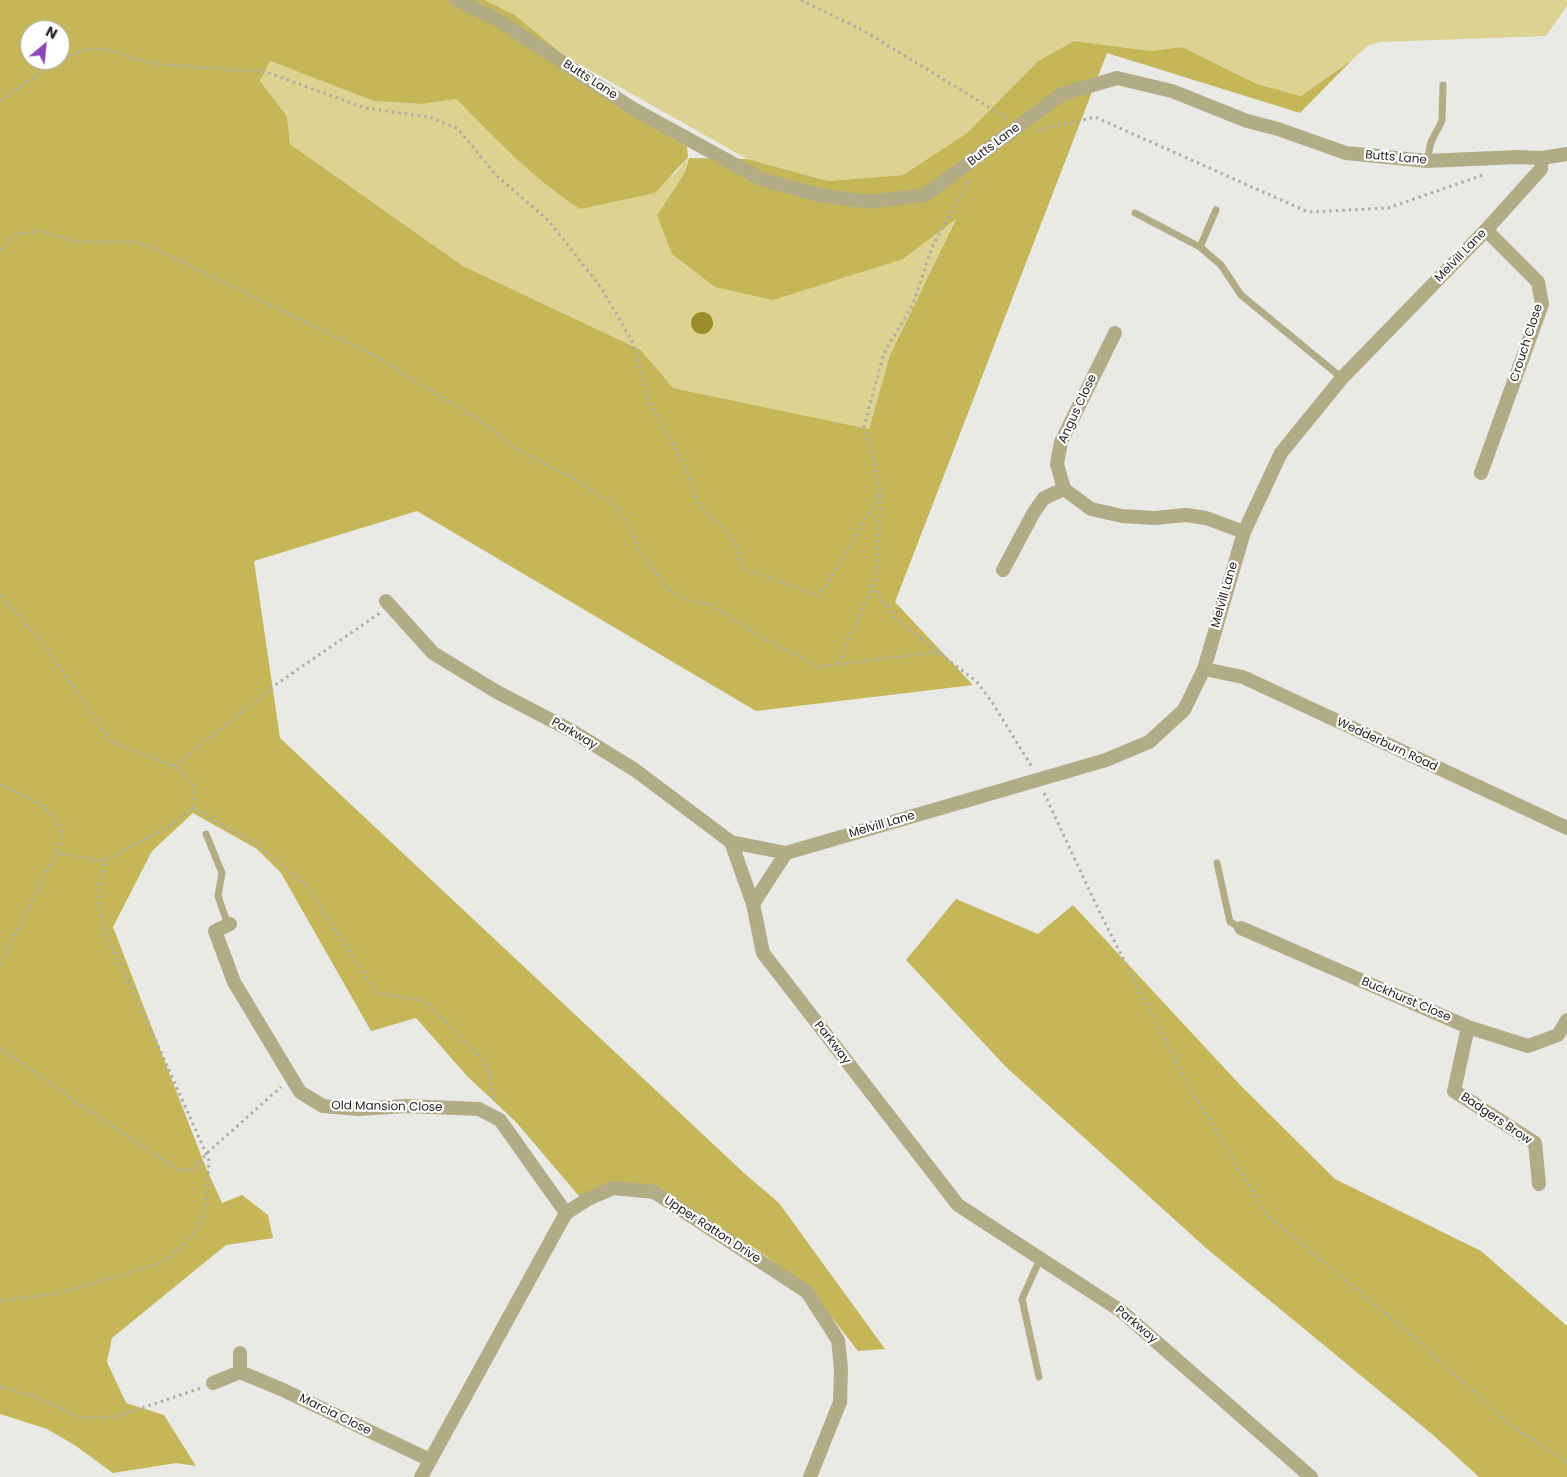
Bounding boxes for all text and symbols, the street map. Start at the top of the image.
north arrow [20,20,70,70]
text: N [42,21,61,44]
street label: Butts Lane [560,57,620,103]
street label: Butts Lane [965,121,1023,169]
street label: Butts Lane [1365,148,1427,168]
street label: Melvill Lane [1432,227,1490,285]
street label: Crouch Close [1508,302,1546,384]
street label: Angus Close [1056,372,1100,446]
street label: Melvill Lane [1209,560,1241,630]
street label: Parkway [549,715,599,753]
street label: Wedderburn Road [1334,715,1440,775]
street label: Melvill Lane [847,809,917,841]
street label: Buckhurst Close [1359,975,1453,1025]
street label: Parkway [811,1019,853,1067]
street label: Badgers Brow [1458,1090,1534,1148]
street label: Old Mansion Close [331,1099,443,1115]
street label: Upper Ratton Drive [661,1193,763,1267]
street label: Parkway [1112,1303,1160,1347]
street label: Marcia Close [297,1391,373,1439]

